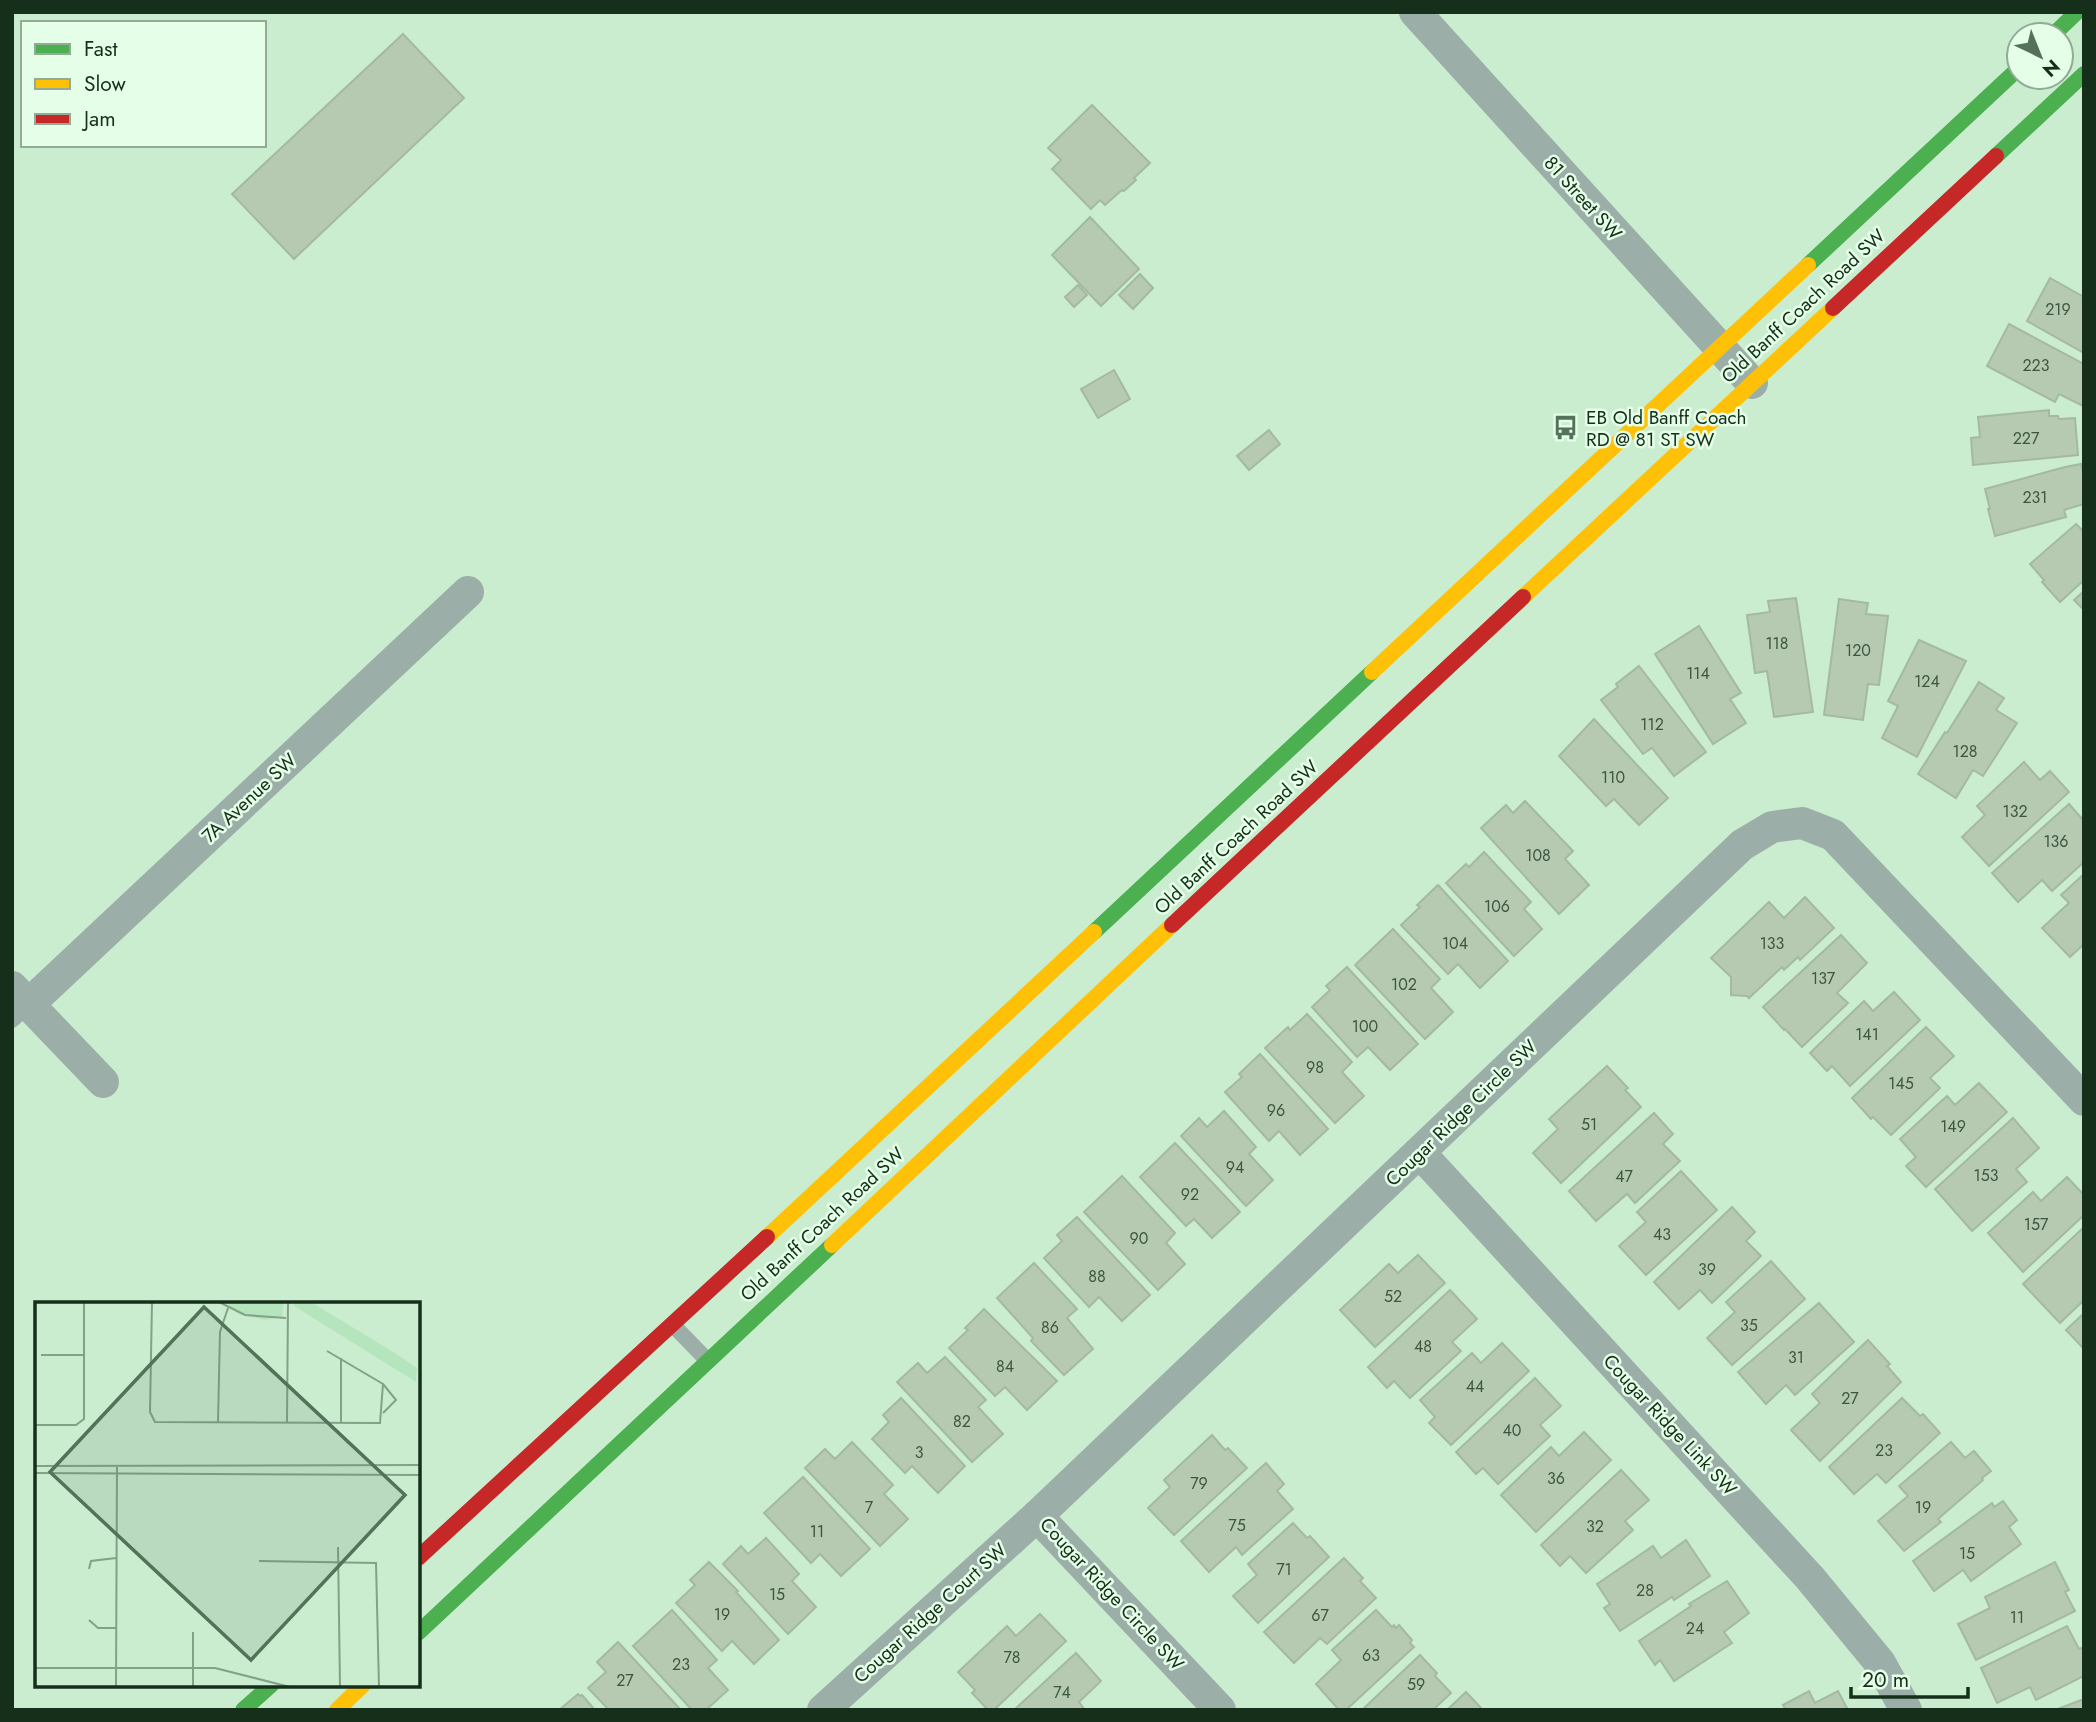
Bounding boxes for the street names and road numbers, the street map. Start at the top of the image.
street label: 81 Street SW [1538,150,1628,246]
street label: Old Banff Coach Road SW [1715,223,1891,389]
street label: 7A Avenue SW [196,747,302,849]
street label: Old Banff Coach Road SW [1148,754,1324,920]
street label: Cougar Ridge Circle SW [1379,1033,1543,1192]
street label: Old Banff Coach Road SW [734,1141,910,1307]
street label: Cougar Ridge Link SW [1597,1348,1743,1502]
street label: Cougar Ridge Circle SW [1034,1511,1190,1677]
street label: Cougar Ridge Court SW [848,1537,1013,1689]

